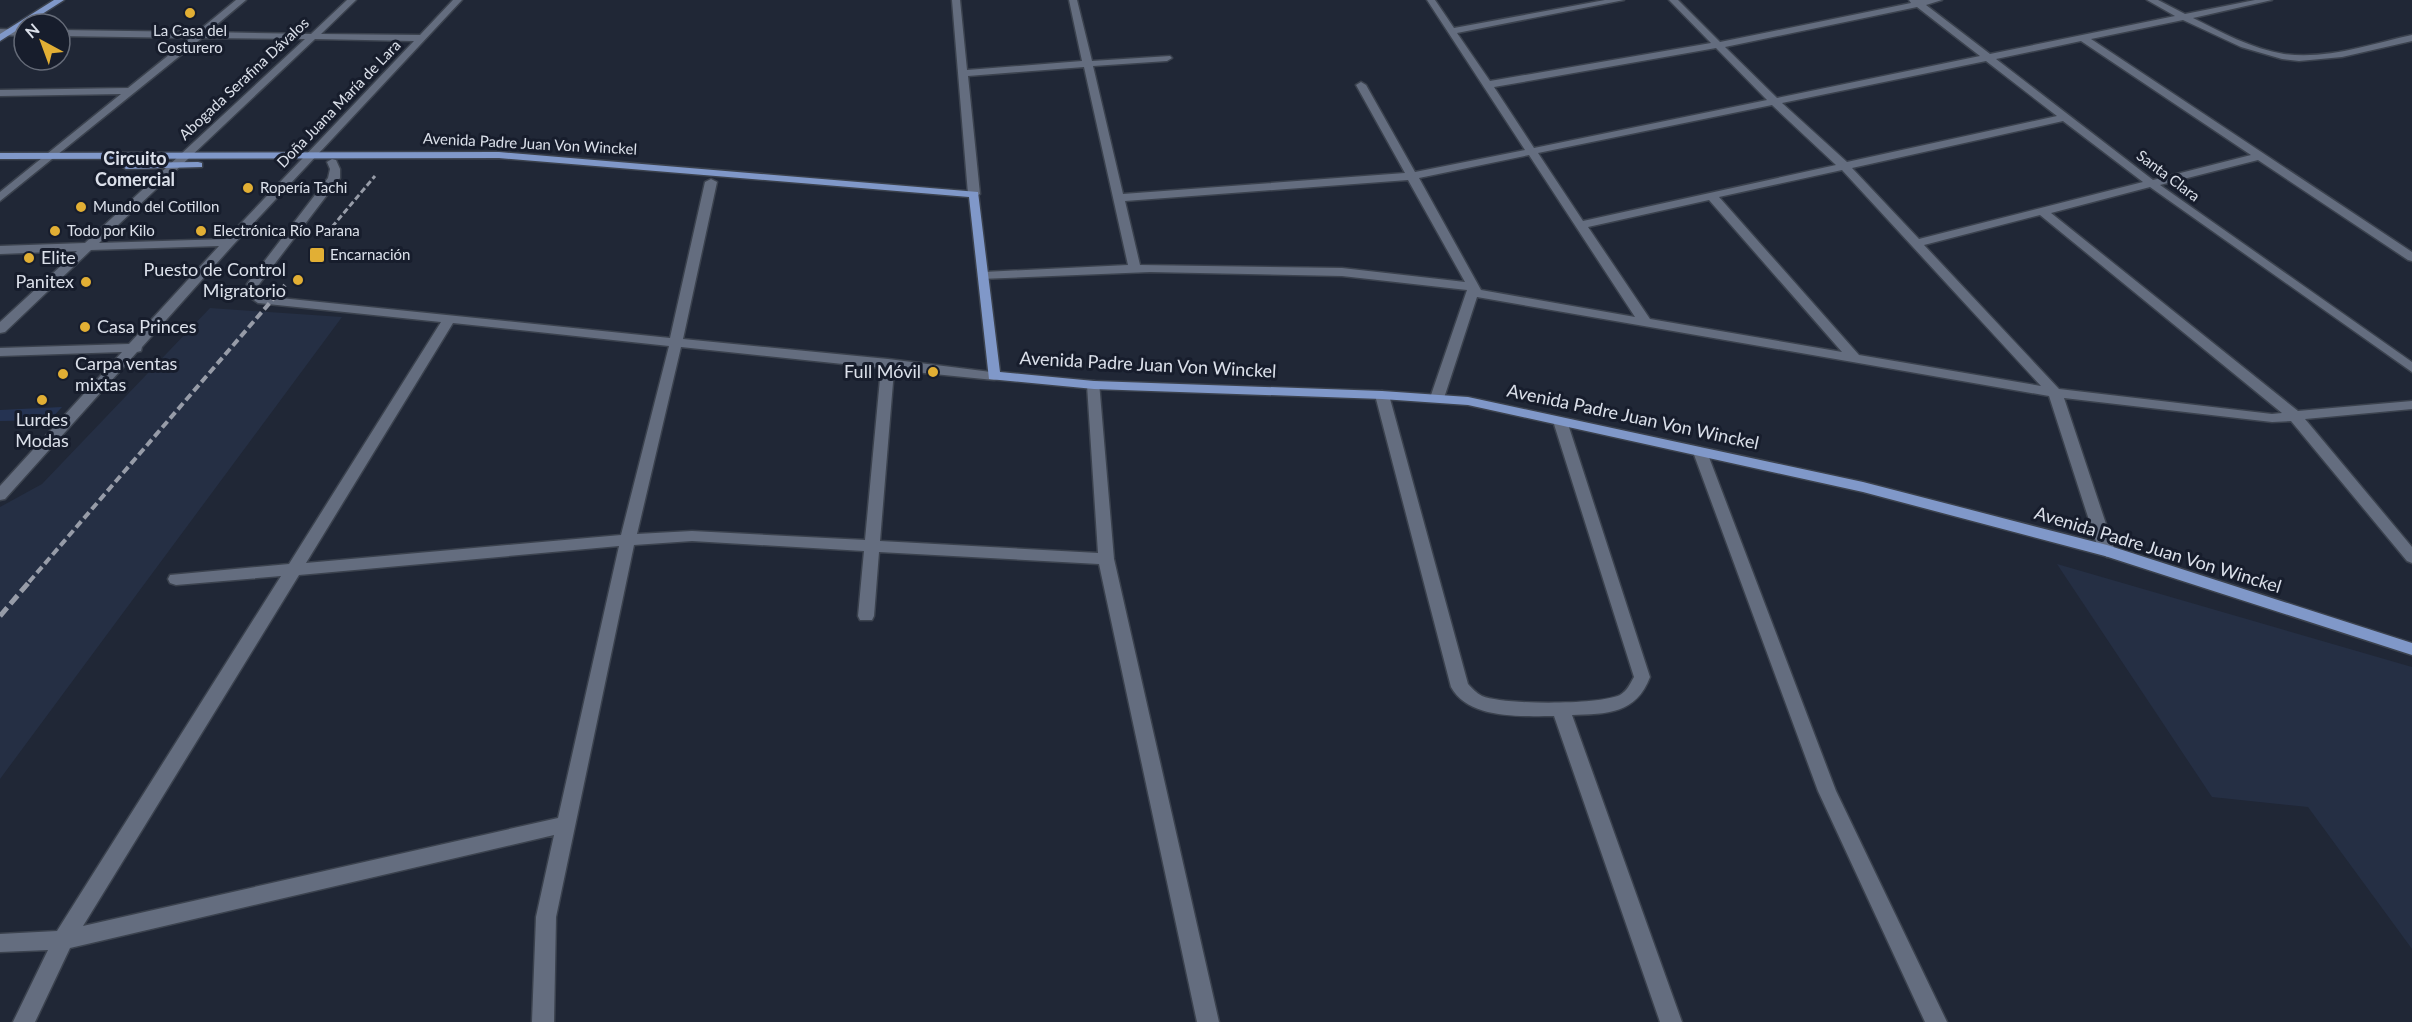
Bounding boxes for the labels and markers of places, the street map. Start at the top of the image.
marker: La Casa del Costurero [183,6,197,20]
place label: La Casa del Costurero [153,21,227,56]
place label: Ropería Tachi [260,178,347,196]
marker: Ropería Tachi [241,181,255,195]
place label: Mundo del Cotillon [93,197,219,215]
marker: Mundo del Cotillon [74,200,88,214]
place label: Todo por Kilo [67,221,155,239]
place label: Electrónica Río Parana [213,221,360,239]
marker: Todo por Kilo [48,224,62,238]
marker: Electrónica Río Parana [194,224,208,238]
place label: Encarnación [330,245,410,263]
place label: Elite [41,246,76,268]
marker: Encarnación [308,246,326,264]
marker: Elite [22,251,36,265]
place label: Puesto de Control Migratorio [143,258,286,301]
place label: Panitex [15,270,74,292]
marker: Puesto de Control Migratorio [291,273,305,287]
marker: Panitex [79,275,93,289]
place label: Casa Princes [97,315,197,337]
marker: Casa Princes [78,320,92,334]
place label: Carpa ventas mixtas [75,352,178,395]
place label: Full Móvil [844,360,921,382]
marker: Full Móvil [926,365,940,379]
marker: Carpa ventas mixtas [56,367,70,381]
marker: Lurdes Modas [35,393,49,407]
place label: Lurdes Modas [15,408,69,451]

